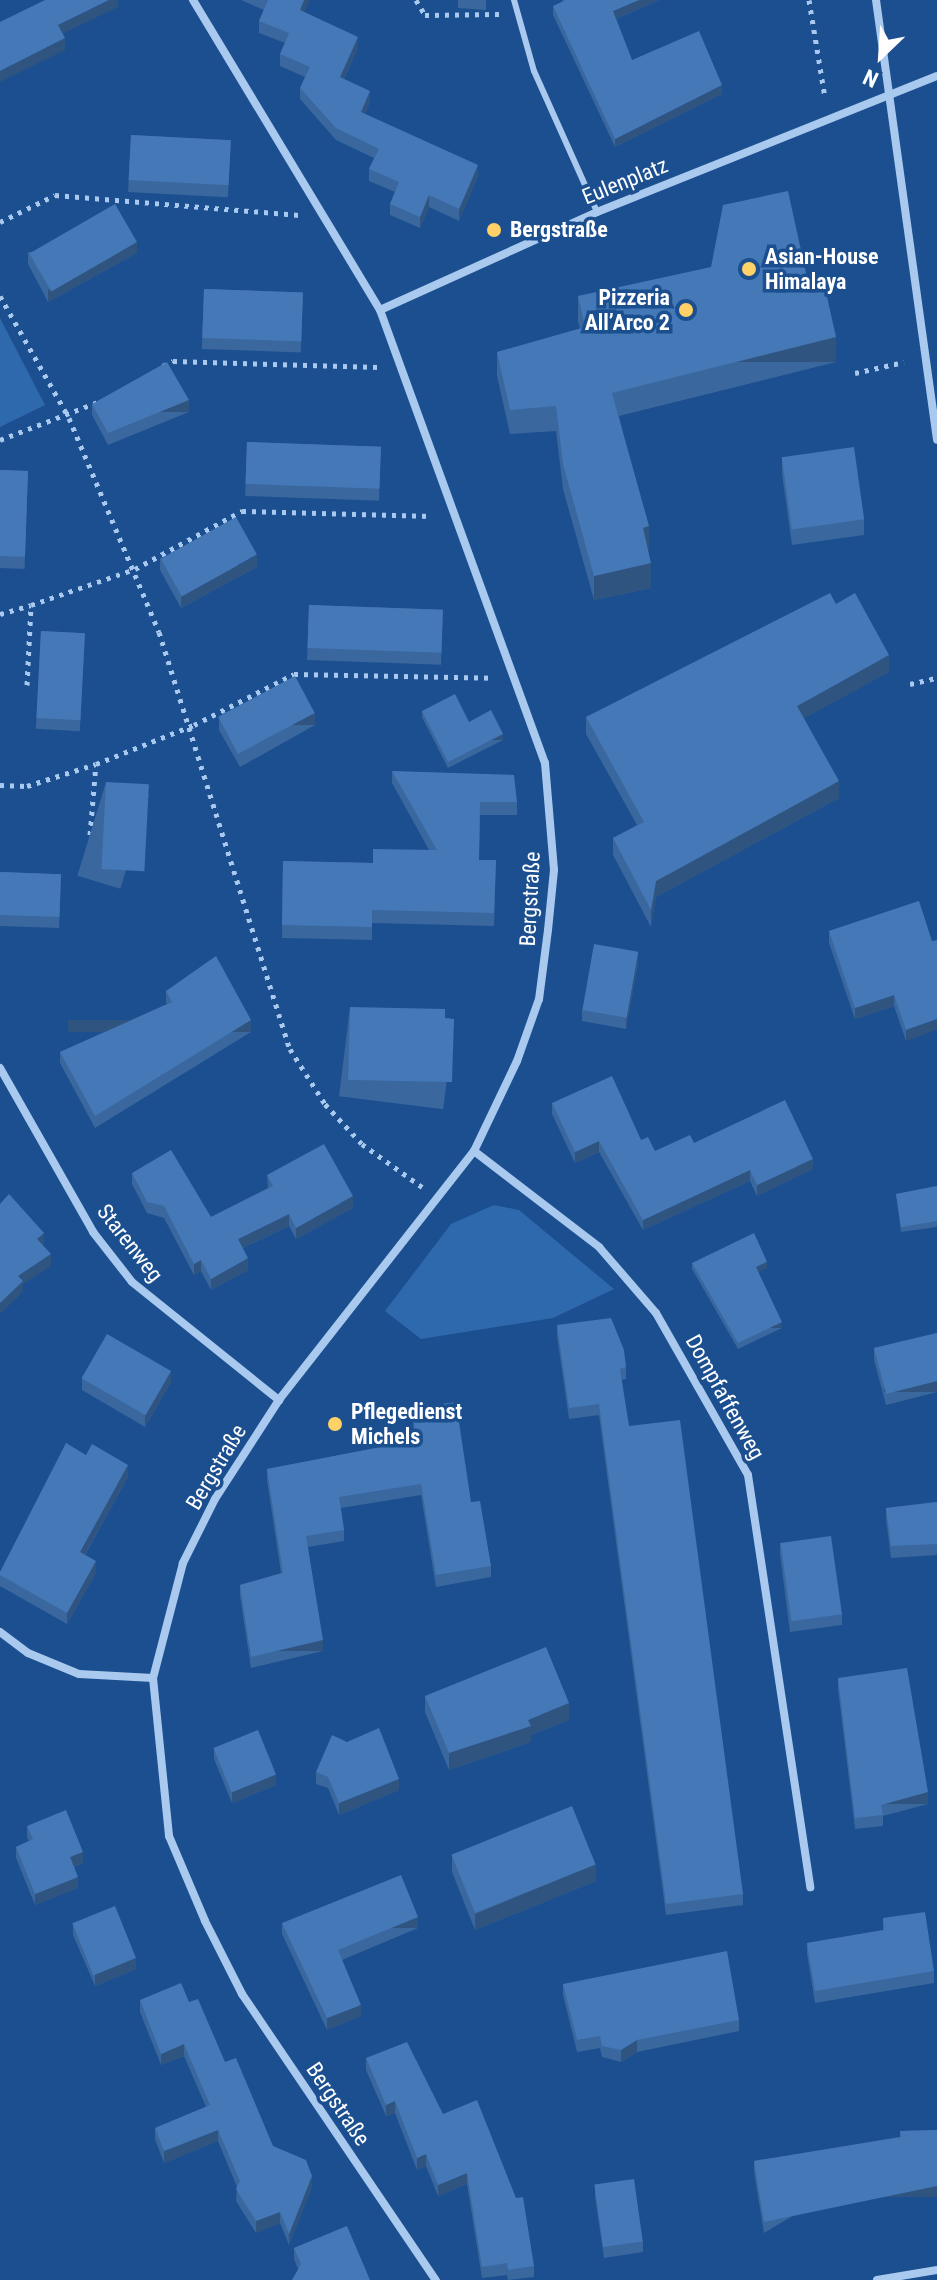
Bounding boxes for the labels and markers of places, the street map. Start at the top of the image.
place label: Bergstraße [510,217,608,243]
marker: Bergstraße [485,221,503,239]
place label: Asian-House Himalaya [765,243,879,294]
marker: Asian-House Himalaya [740,260,758,278]
place label: Pizzeria All’Arco 2 [585,284,670,336]
marker: Pizzeria All’Arco 2 [677,301,695,319]
place label: Pflegedienst Michels [351,1398,462,1450]
marker: Pflegedienst Michels [326,1415,344,1433]

